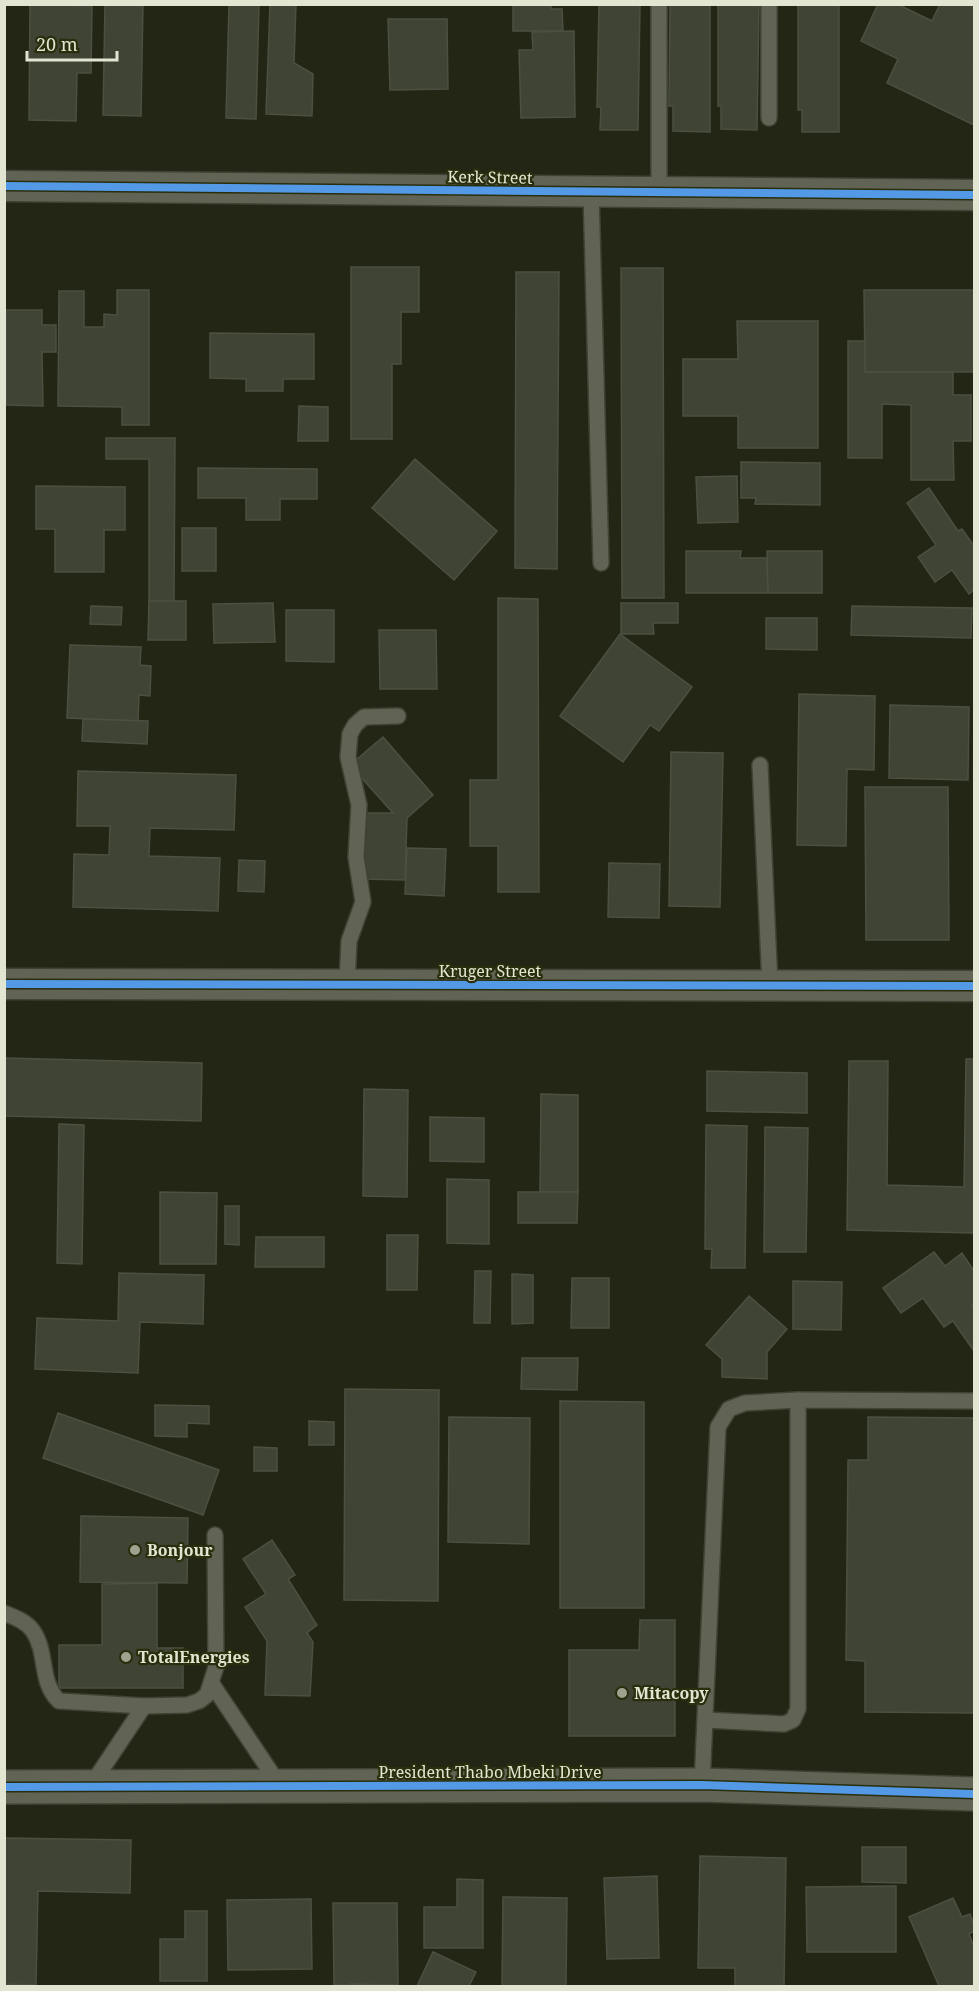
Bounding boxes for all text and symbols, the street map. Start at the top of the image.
scale bar [27,24,117,62]
text: 20 m [36,32,78,56]
street label: Kerk Street [447,165,533,189]
street label: Kruger Street [439,960,542,982]
place label: Bonjour [147,1539,213,1561]
marker: Bonjour [128,1543,142,1557]
place label: TotalEnergies [138,1646,250,1668]
marker: TotalEnergies [119,1650,133,1664]
place label: Mitacopy [634,1682,709,1704]
marker: Mitacopy [615,1686,629,1700]
street label: President Thabo Mbeki Drive [379,1761,601,1783]

